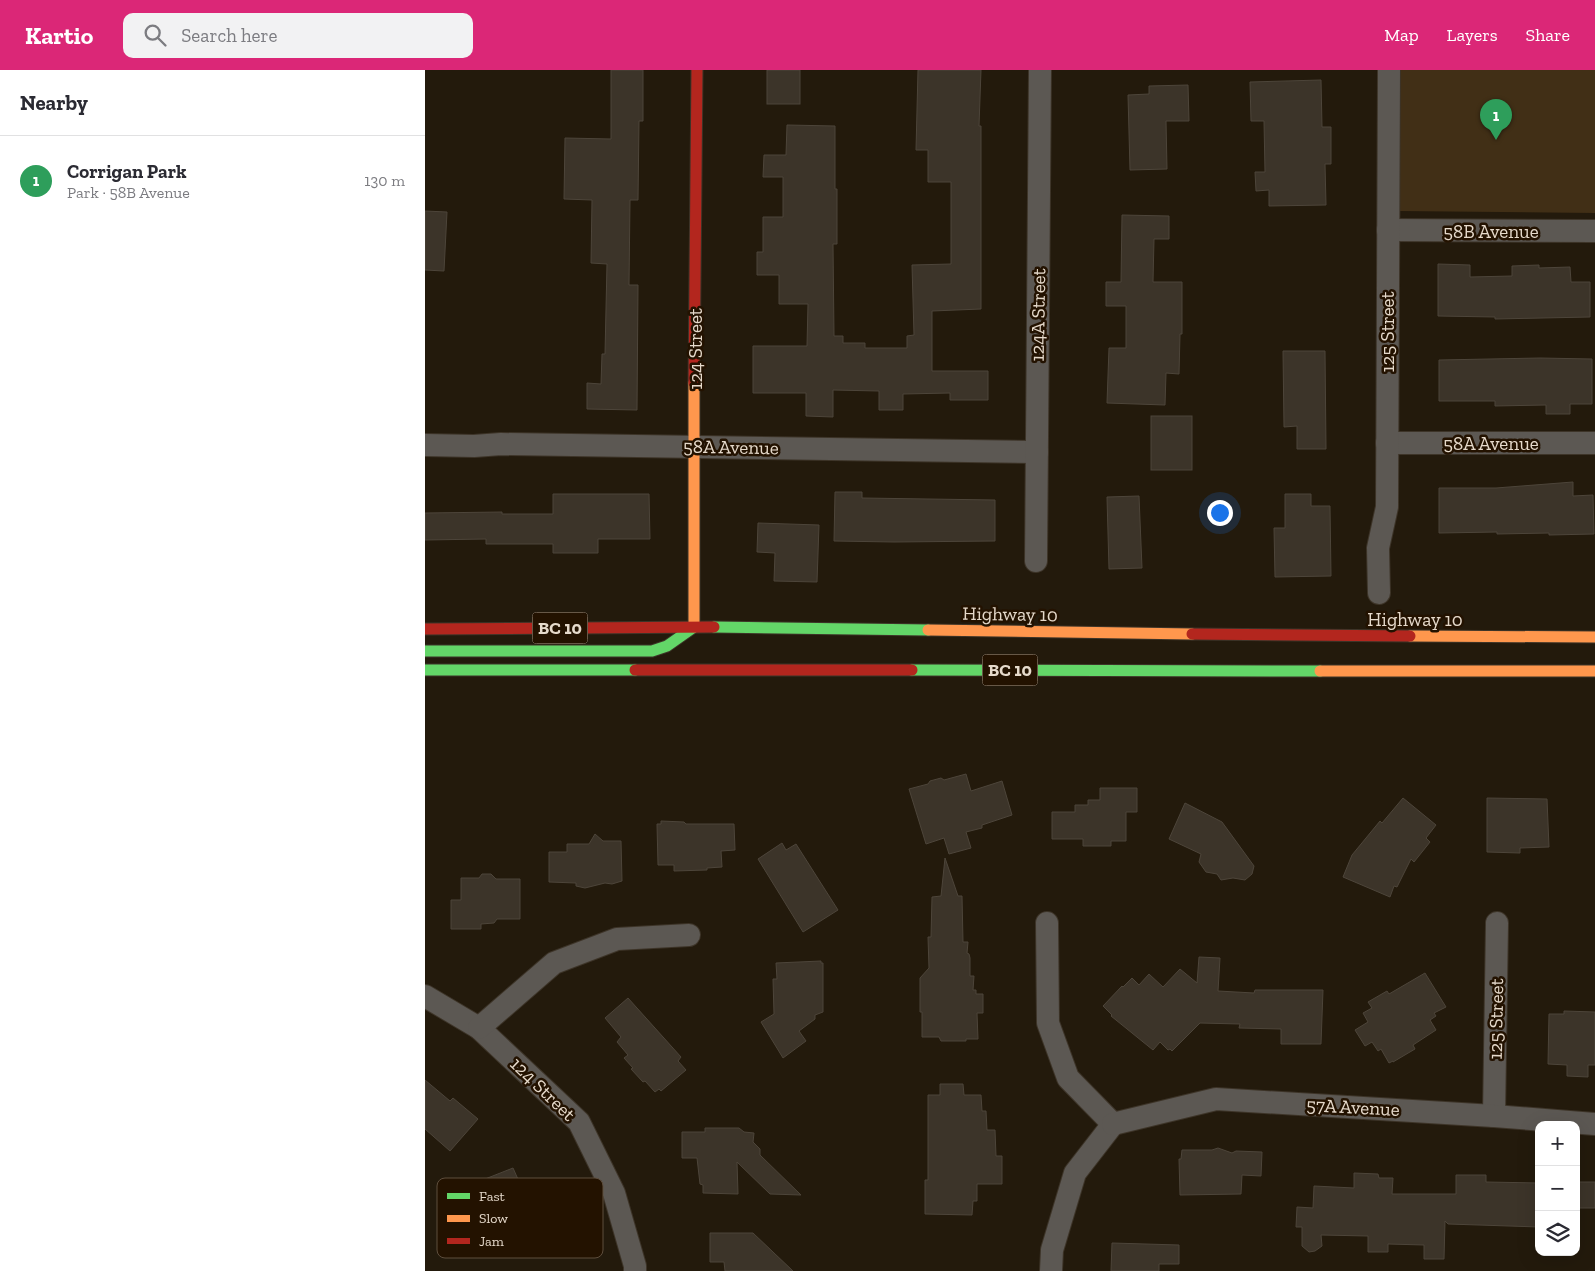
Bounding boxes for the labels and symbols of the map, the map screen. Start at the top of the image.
pin: 1 [1480,99,1512,140]
street label: 58B Avenue [1443,220,1539,243]
street label: 124A Street [1026,268,1050,362]
street label: 125 Street [1376,291,1399,373]
street label: 124 Street [684,308,707,390]
street label: 58A Avenue [1443,432,1539,455]
street label: 58A Avenue [683,435,779,459]
your location [1207,500,1233,526]
street label: Highway 10 [962,602,1058,626]
street label: Highway 10 [1367,608,1463,631]
road number: BC 10 [533,612,587,644]
road number: BC 10 [983,654,1037,686]
street label: 125 Street [1484,978,1508,1060]
street label: 124 Street [506,1052,580,1126]
street label: 57A Avenue [1306,1093,1400,1121]
legend [437,1178,603,1258]
text: Fast [479,1188,506,1205]
text: Slow [479,1210,508,1227]
text: Jam [479,1233,504,1250]

